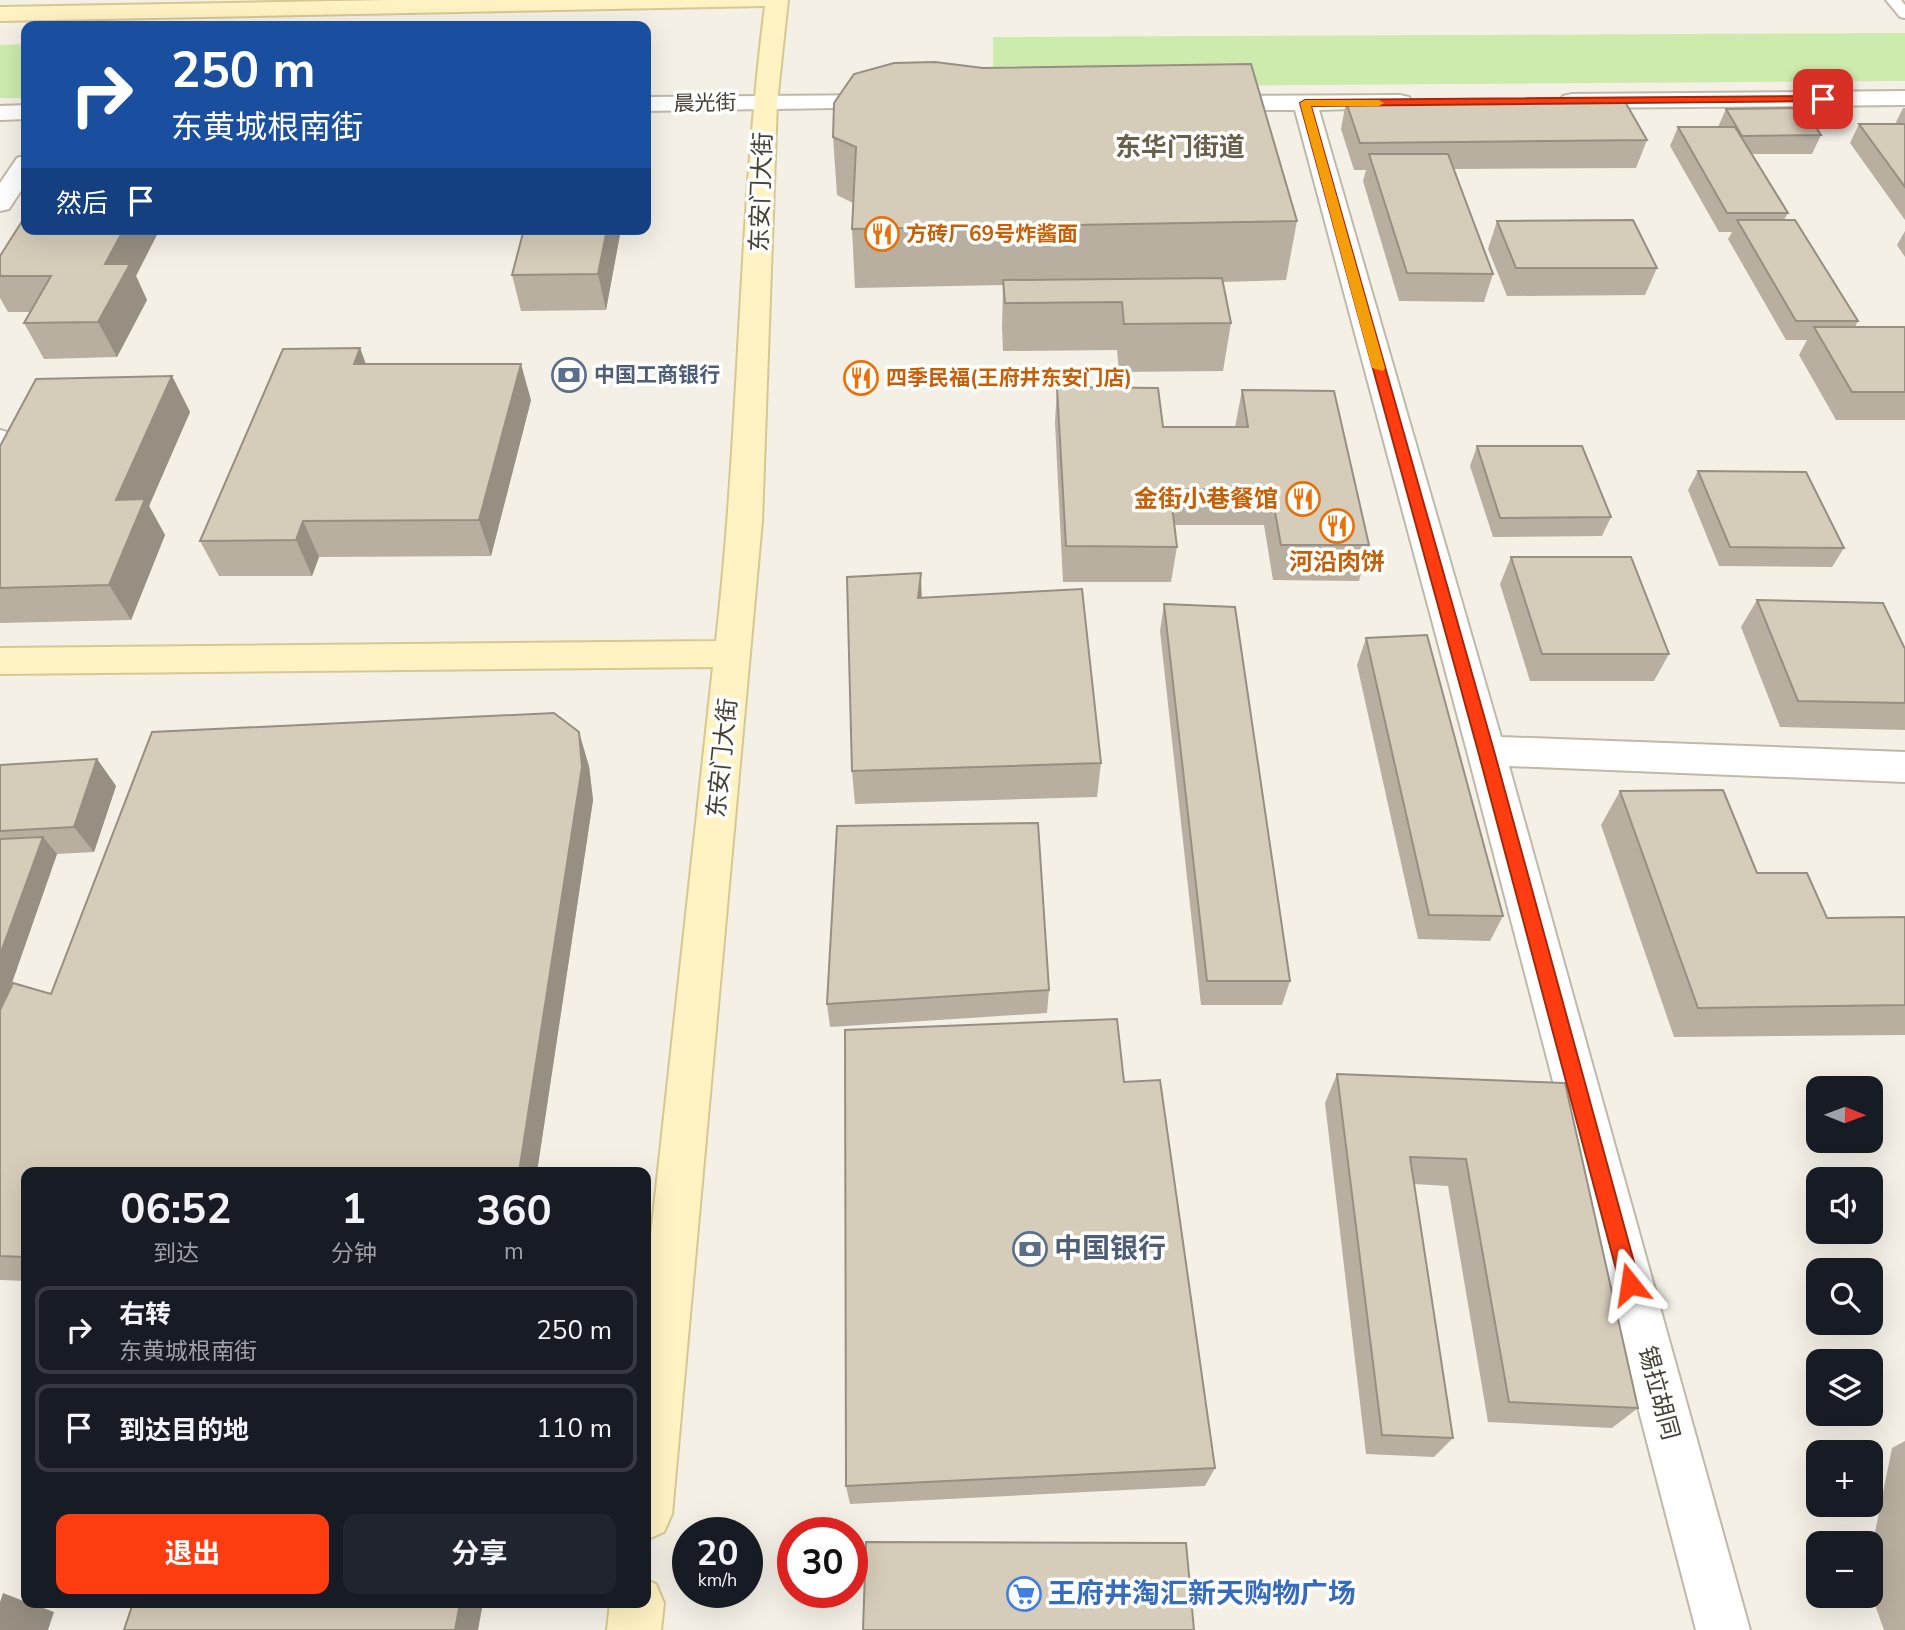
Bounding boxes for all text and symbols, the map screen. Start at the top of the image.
text: 250 m [171,37,315,104]
icon: right [56,49,147,140]
pin [1793,69,1853,129]
icon: arrive [1804,80,1842,118]
street label: 晨光街 [673,88,737,118]
text: 东黄城根南街 [171,106,363,149]
district label: 东华门街道 [1115,130,1245,165]
street label: 东安门大街 [743,131,779,253]
icon: arrive [122,182,160,220]
text: 然后 [56,186,108,221]
restaurant icon: 方砖厂69号炸酱面 [863,215,901,253]
place label: 方砖厂69号炸酱面 [906,220,1078,248]
bank icon: 中国工商银行 [550,356,588,394]
restaurant icon: 四季民福(王府井东安门店) [842,359,880,397]
place label: 中国工商银行 [594,361,720,389]
place label: 四季民福(王府井东安门店) [886,364,1132,392]
restaurant icon: 金街小巷餐馆 [1284,480,1322,518]
place label: 金街小巷餐馆 [1134,483,1278,515]
restaurant icon: 河沿肉饼 [1318,507,1356,545]
place label: 河沿肉饼 [1289,546,1385,578]
street label: 东安门大街 [700,697,744,819]
north arrow [1806,1076,1883,1153]
map controls [1806,1076,1883,1608]
button: sound [1806,1167,1883,1244]
text: 06:52 [120,1181,232,1238]
text: 1 [341,1181,366,1238]
text: 360 [476,1183,552,1240]
bank icon: 中国银行 [1011,1230,1049,1268]
place label: 中国银行 [1054,1230,1166,1268]
text: m [504,1236,524,1267]
text: 到达 [153,1238,199,1269]
text: 分钟 [331,1238,377,1269]
position arrow [1593,1247,1667,1321]
button: search [1806,1258,1883,1335]
text: 右转 [119,1297,171,1332]
icon: right [60,1311,98,1349]
text: 250 m [536,1313,612,1348]
text: 东黄城根南街 [119,1336,257,1367]
street label: 锡拉胡同 [1631,1342,1687,1444]
button: layers [1806,1349,1883,1426]
icon: arrive [60,1409,98,1447]
text: 110 m [536,1411,612,1446]
text: 到达目的地 [119,1413,249,1448]
button: + [1806,1440,1883,1517]
button: 退出 [56,1514,329,1594]
button: 分享 [343,1514,616,1594]
speed limit sign: 30 [777,1517,868,1608]
text: 20 [696,1530,739,1577]
button: − [1806,1531,1883,1608]
text: km/h [698,1568,737,1592]
supermarket icon: 王府井淘汇新天购物广场 [1005,1575,1043,1613]
place label: 王府井淘汇新天购物广场 [1048,1575,1356,1613]

